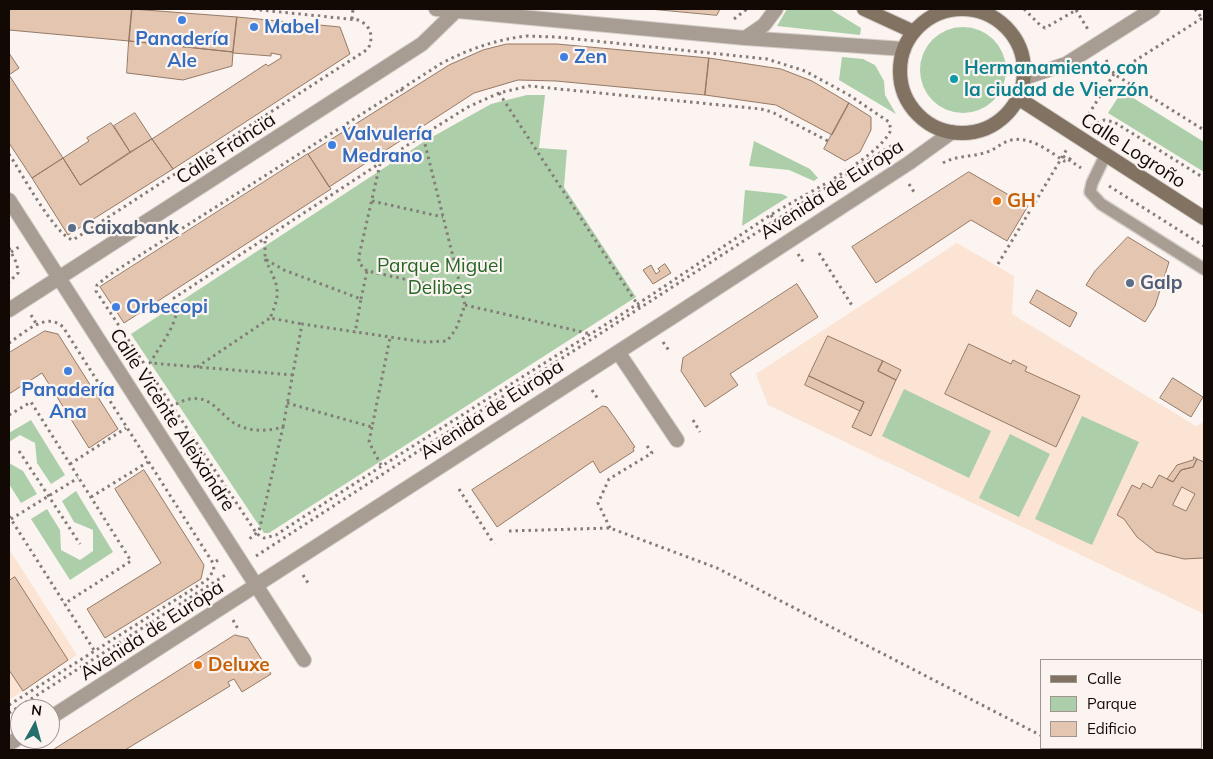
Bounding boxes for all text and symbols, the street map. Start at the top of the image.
marker: Panadería Ale [176,14,188,26]
place label: Mabel [264,16,319,38]
marker: Mabel [248,21,260,33]
place label: Panadería Ale [135,28,229,72]
place label: Zen [574,46,607,68]
marker: Zen [558,51,570,63]
place label: Hermanamiento con la ciudad de Vierzón [964,57,1149,101]
marker: Hermanamiento con la ciudad de Vierzón [948,73,960,85]
street label: Calle Francia [172,109,280,189]
street label: Calle Logroño [1076,109,1190,193]
place label: Valvulería Medrano [342,123,433,167]
street label: Avenida de Europa [756,135,908,245]
marker: Valvulería Medrano [326,139,338,151]
place label: GH [1007,190,1036,212]
marker: GH [991,195,1003,207]
place label: Caixabank [82,217,179,239]
marker: Caixabank [66,222,78,234]
park label: Parque Miguel Delibes [377,255,503,299]
place label: Galp [1140,272,1183,294]
marker: Galp [1124,277,1136,289]
place label: Orbecopi [126,296,208,318]
marker: Orbecopi [110,301,122,313]
street label: Calle Vicente Aleixandre [104,324,240,516]
street label: Avenida de Europa [416,355,568,465]
marker: Panadería Ana [62,365,74,377]
place label: Panadería Ana [21,379,115,423]
street label: Avenida de Europa [76,576,228,686]
place label: Deluxe [208,654,270,676]
marker: Deluxe [192,659,204,671]
legend [1040,659,1203,749]
text: Calle [1087,669,1121,688]
text: Parque [1087,694,1137,713]
north arrow [10,699,60,749]
text: N [30,701,43,720]
text: Edificio [1087,719,1137,738]

